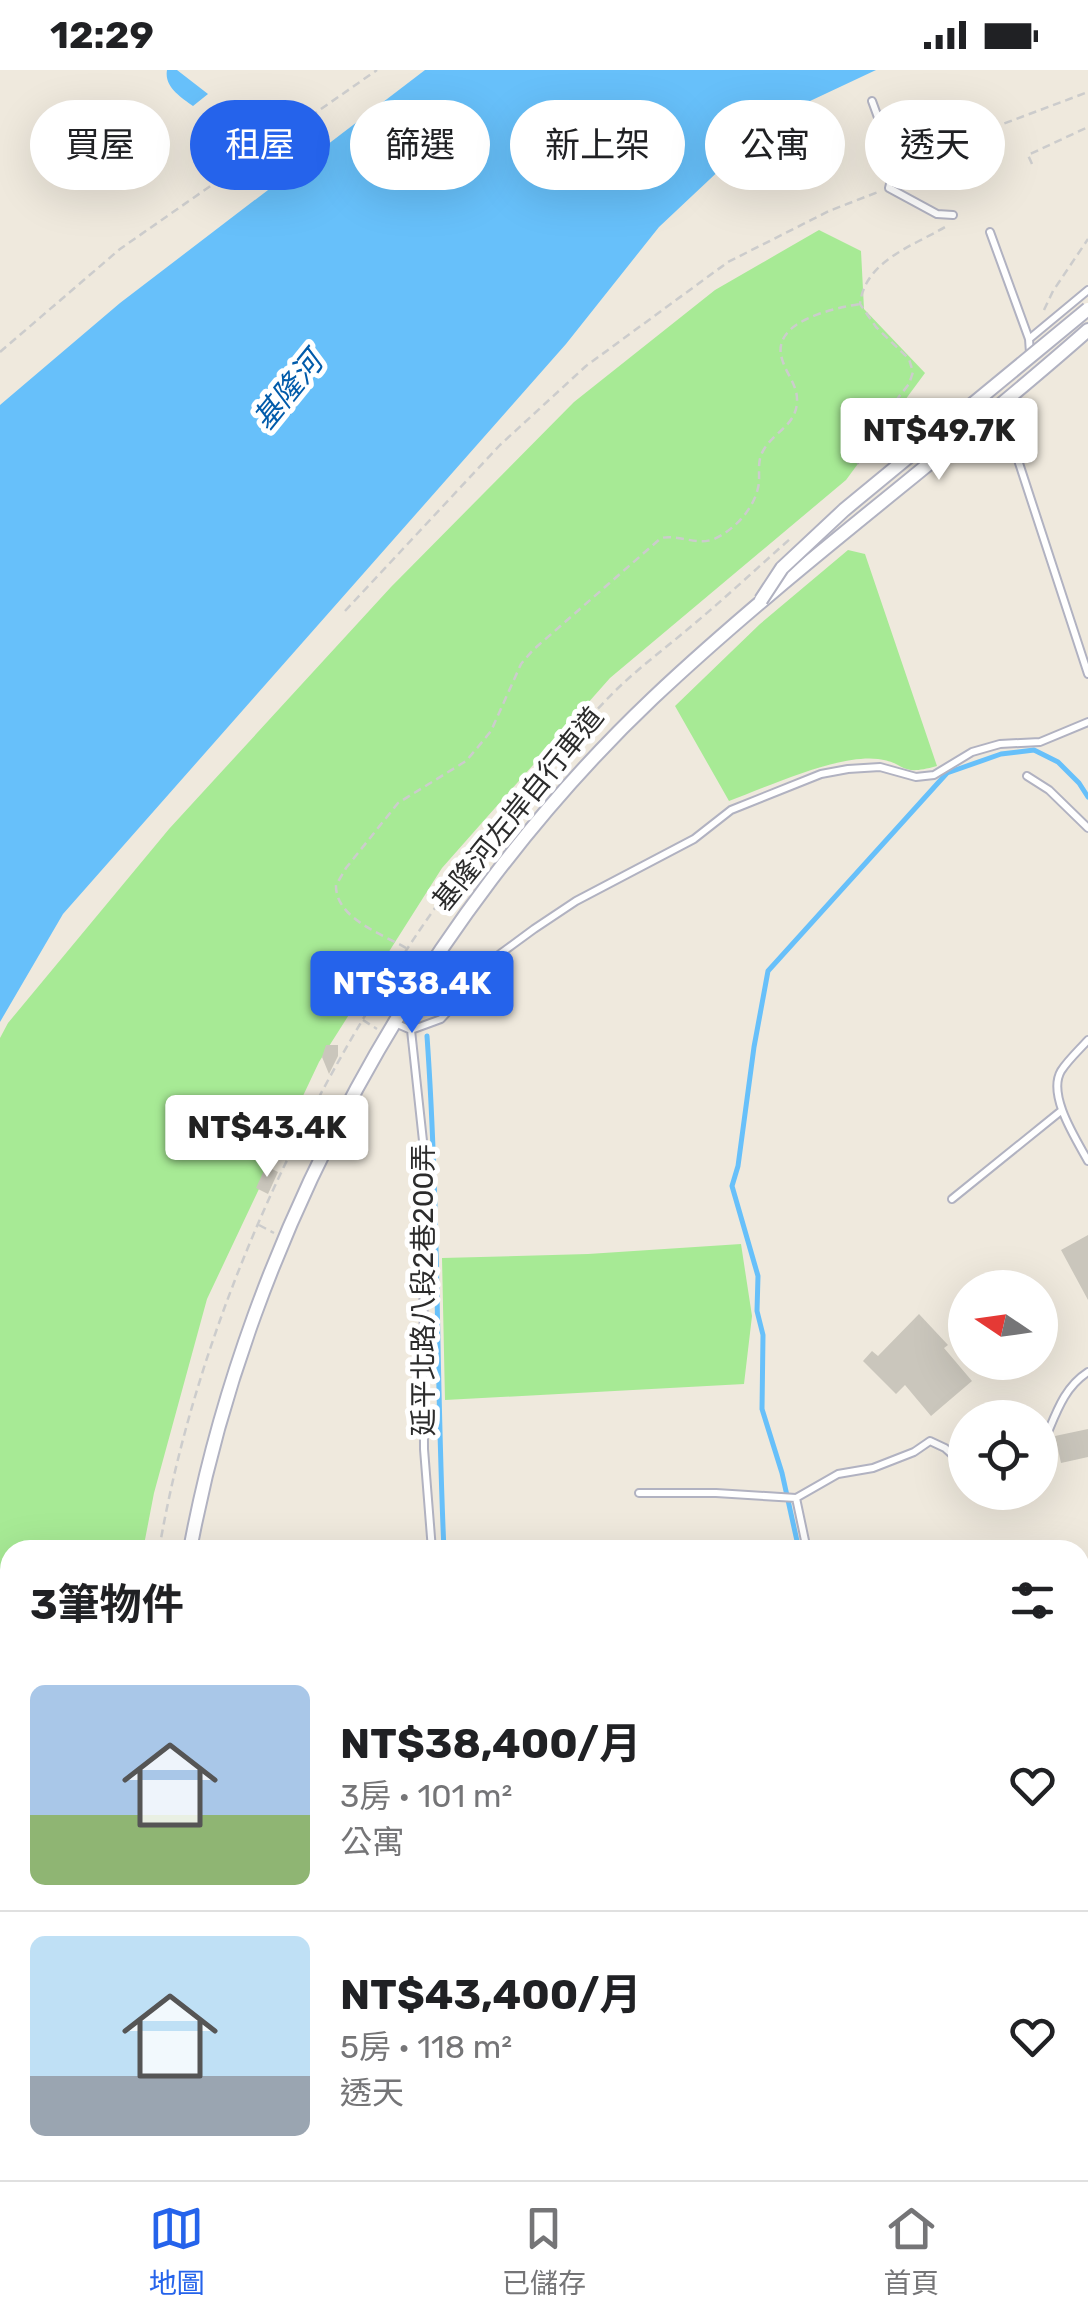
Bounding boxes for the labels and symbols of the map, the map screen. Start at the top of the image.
water label: 基隆河 [246,341,333,437]
pin: NT$49.7K [836,398,1042,483]
street label: 基隆河左岸自行車道 [426,701,610,917]
pin: NT$38.4K [309,951,515,1036]
pin: NT$43.4K [164,1095,370,1180]
street label: 延平北路八段2巷200弄 [407,1144,440,1436]
north arrow [948,1270,1058,1380]

